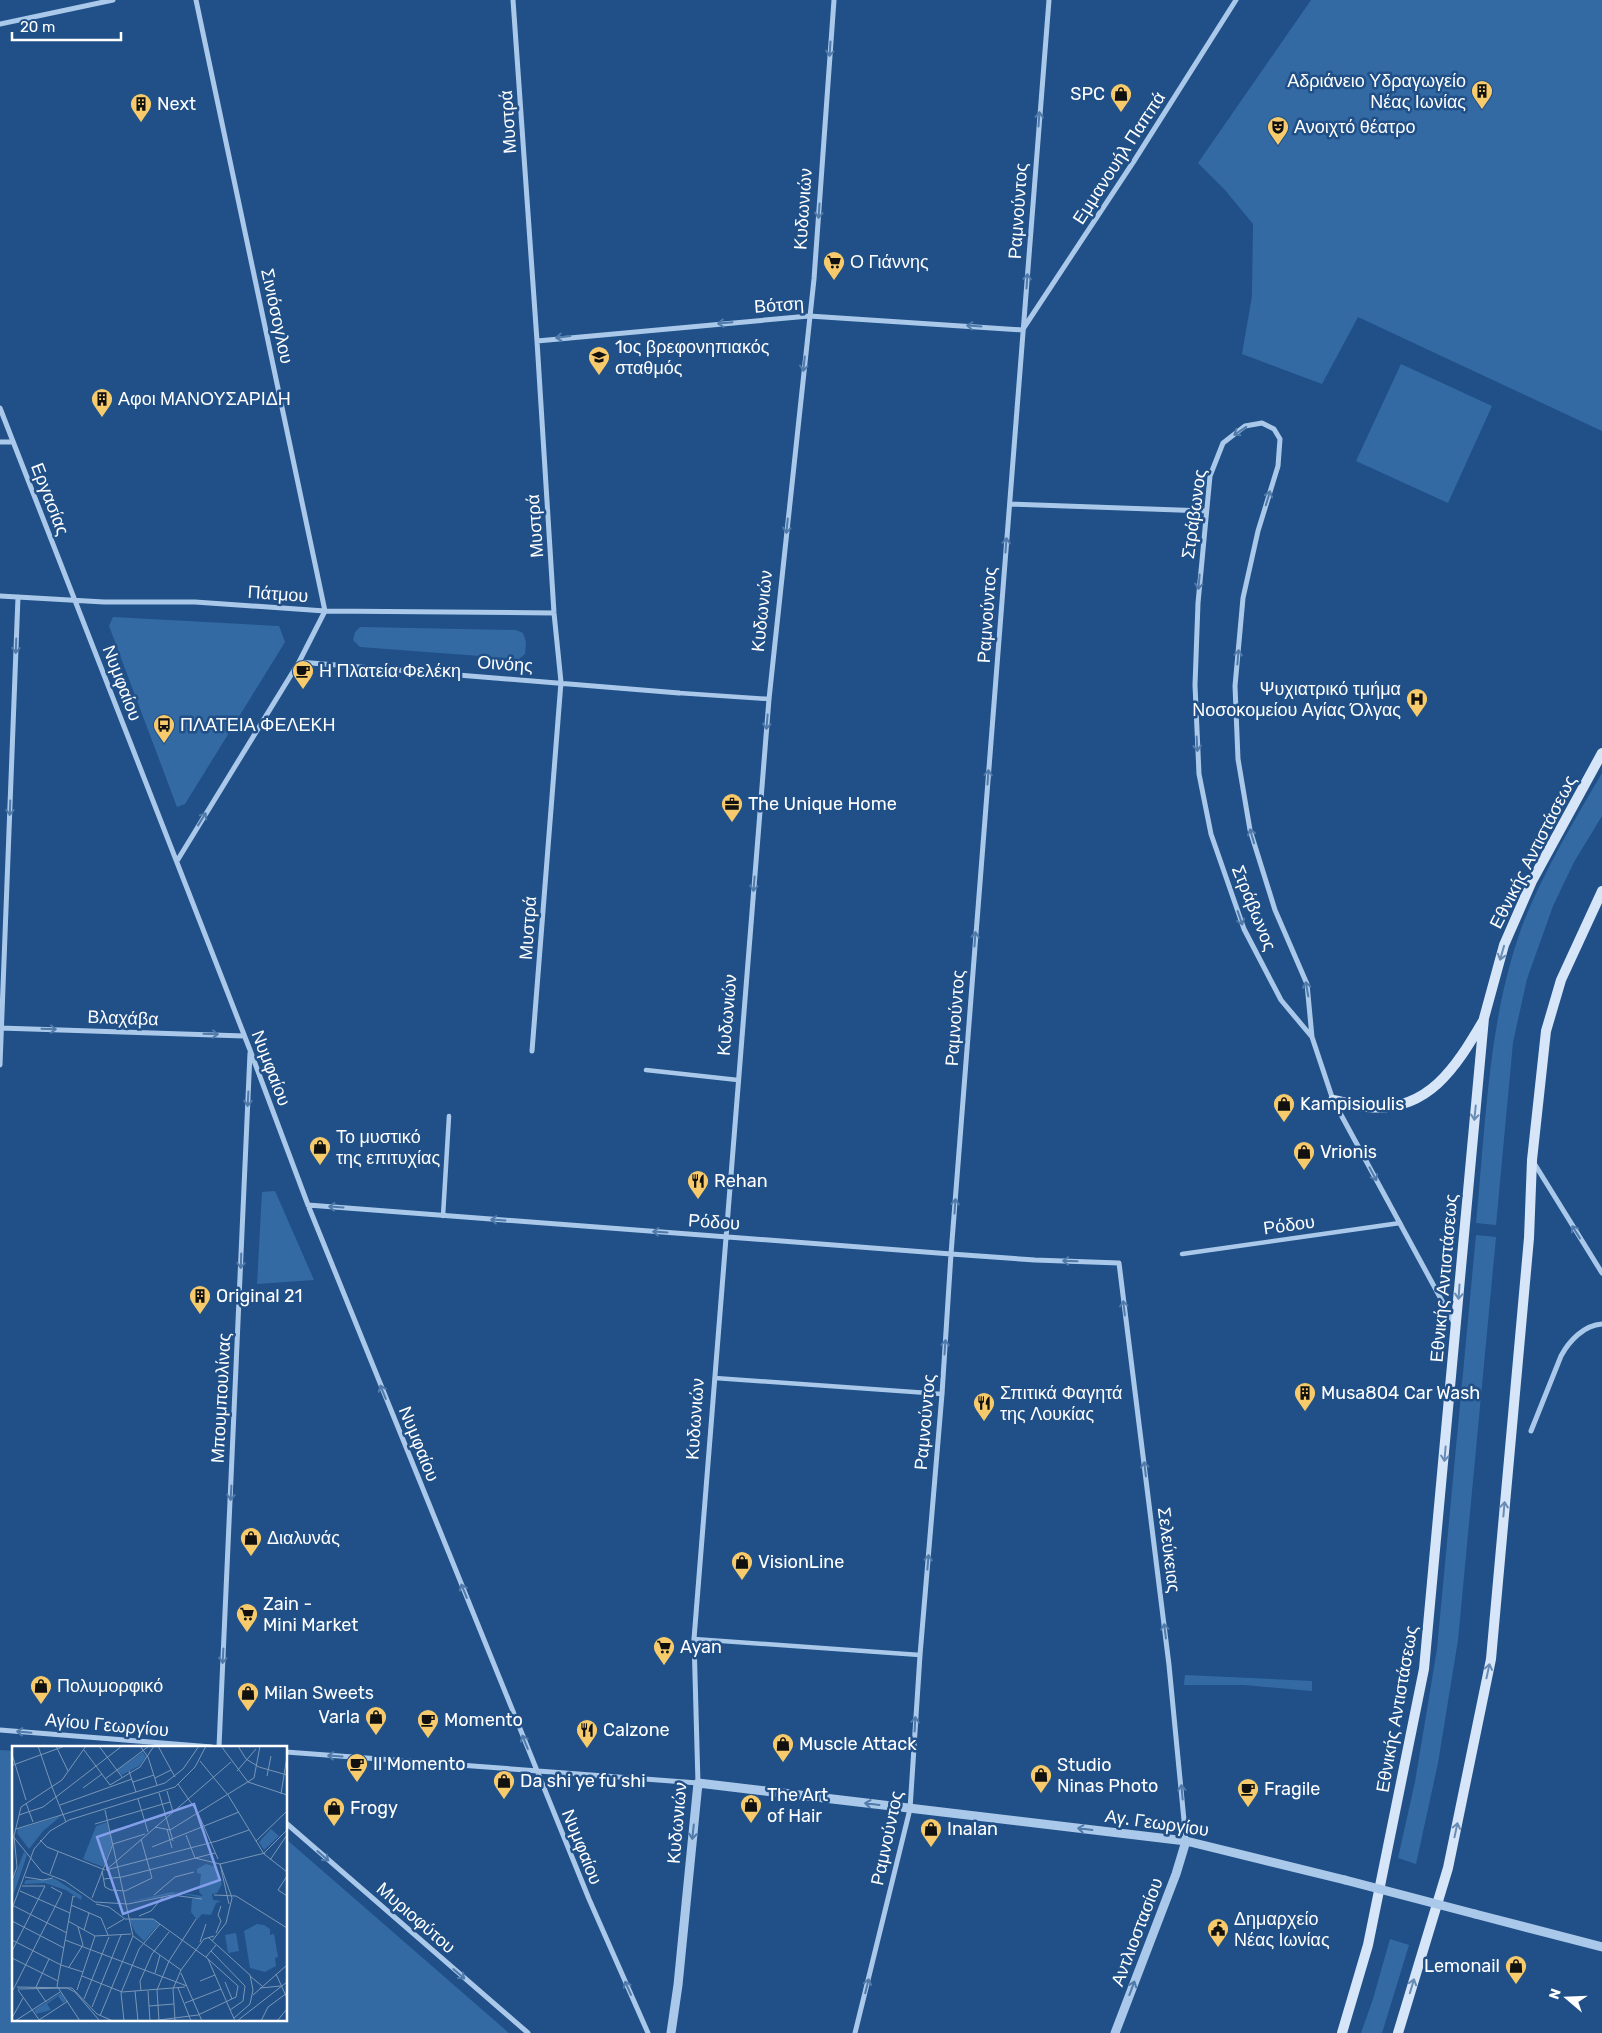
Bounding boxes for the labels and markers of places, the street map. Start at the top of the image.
place label: Αδριάνειο Υδραγωγείο Νέας Ιωνίας [1287,70,1466,113]
building icon: Αδριάνειο Υδραγωγείο Νέας Ιωνίας [1470,79,1494,110]
shop icon: SPC [1109,82,1133,113]
place label: SPC [1070,83,1105,105]
building icon: Next [129,92,153,123]
place label: Next [157,93,196,115]
theatre icon: Ανοιχτό θέατρο [1266,115,1290,146]
place label: Ανοιχτό θέατρο [1294,116,1415,138]
supermarket icon: Ο Γιάννης [822,250,846,281]
place label: Ο Γιάννης [850,251,929,273]
place label: 1ος βρεφονηπιακός σταθμός [615,336,770,379]
school or university icon: 1ος βρεφονηπιακός σταθμός [587,345,611,376]
building icon: Αφοι ΜΑΝΟΥΣΑΡΙΔΗ [90,387,114,418]
place label: Αφοι ΜΑΝΟΥΣΑΡΙΔΗ [118,388,291,410]
cafe icon: Η Πλατεία Φελέκη [291,659,315,690]
place label: Η Πλατεία Φελέκη [319,660,461,682]
place label: Ψυχιατρικό τμήμα Νοσοκομείου Αγίας Όλγας [1192,678,1401,721]
hospital icon: Ψυχιατρικό τμήμα Νοσοκομείου Αγίας Όλγας [1405,687,1429,718]
bus stop icon: ΠΛΑΤΕΙΑ ΦΕΛΕΚΗ [152,713,176,744]
place label: ΠΛΑΤΕΙΑ ΦΕΛΕΚΗ [180,714,336,736]
office icon: The Unique Home [720,792,744,823]
place label: The Unique Home [748,793,897,815]
shop icon: Kampisioulis [1272,1092,1296,1123]
place label: Kampisioulis [1300,1093,1404,1115]
place label: Το μυστικό της επιτυχίας [336,1126,440,1169]
shop icon: Το μυστικό της επιτυχίας [308,1135,332,1166]
shop icon: Vrionis [1292,1140,1316,1171]
place label: Vrionis [1320,1141,1377,1163]
restaurant icon: Rehan [686,1169,710,1200]
place label: Rehan [714,1170,768,1192]
building icon: Original 21 [188,1284,212,1315]
place label: Original 21 [216,1285,302,1307]
building icon: Musa804 Car Wash [1293,1381,1317,1412]
place label: Σπιτικά Φαγητά της Λουκίας [1000,1382,1122,1425]
place label: Musa804 Car Wash [1321,1382,1480,1404]
restaurant icon: Σπιτικά Φαγητά της Λουκίας [972,1391,996,1422]
shop icon: Διαλυνάς [239,1526,263,1557]
place label: Διαλυνάς [267,1527,340,1549]
shop icon: VisionLine [730,1550,754,1581]
place label: VisionLine [758,1551,844,1573]
place label: Zain - Mini Market [263,1593,358,1636]
supermarket icon: Zain - Mini Market [235,1602,259,1633]
supermarket icon: Ayan [652,1635,676,1666]
place label: Ayan [680,1636,722,1658]
shop icon: Πολυμορφικό [29,1674,53,1705]
place label: Πολυμορφικό [57,1675,163,1697]
shop icon: Milan Sweets [236,1681,260,1712]
place label: Milan Sweets [264,1682,374,1704]
shop icon: Varla [364,1705,388,1736]
place label: Varla [318,1706,360,1728]
cafe icon: Momento [416,1708,440,1739]
place label: Momento [444,1709,523,1731]
restaurant icon: Calzone [575,1718,599,1749]
place label: Calzone [603,1719,670,1741]
shop icon: Muscle Attack [771,1732,795,1763]
place label: Muscle Attack [799,1733,917,1755]
cafe icon: Il Momento [345,1752,369,1783]
place label: Il Momento [373,1753,466,1775]
place label: Studio Ninas Photo [1057,1754,1158,1797]
shop icon: Studio Ninas Photo [1029,1763,1053,1794]
shop icon: Da shi ye fu shi [492,1769,516,1800]
place label: Da shi ye fu shi [520,1770,646,1792]
cafe icon: Fragile [1236,1777,1260,1808]
place label: Fragile [1264,1778,1320,1800]
place label: The Art of Hair [767,1784,828,1827]
shop icon: The Art of Hair [739,1793,763,1824]
shop icon: Frogy [322,1796,346,1827]
place label: Frogy [350,1797,398,1819]
shop icon: Inalan [919,1817,943,1848]
place label: Inalan [947,1818,998,1840]
place label: Δημαρχείο Νέας Ιωνίας [1234,1908,1330,1951]
public building icon: Δημαρχείο Νέας Ιωνίας [1206,1917,1230,1948]
shop icon: Lemonail [1504,1954,1528,1985]
place label: Lemonail [1424,1955,1500,1977]

